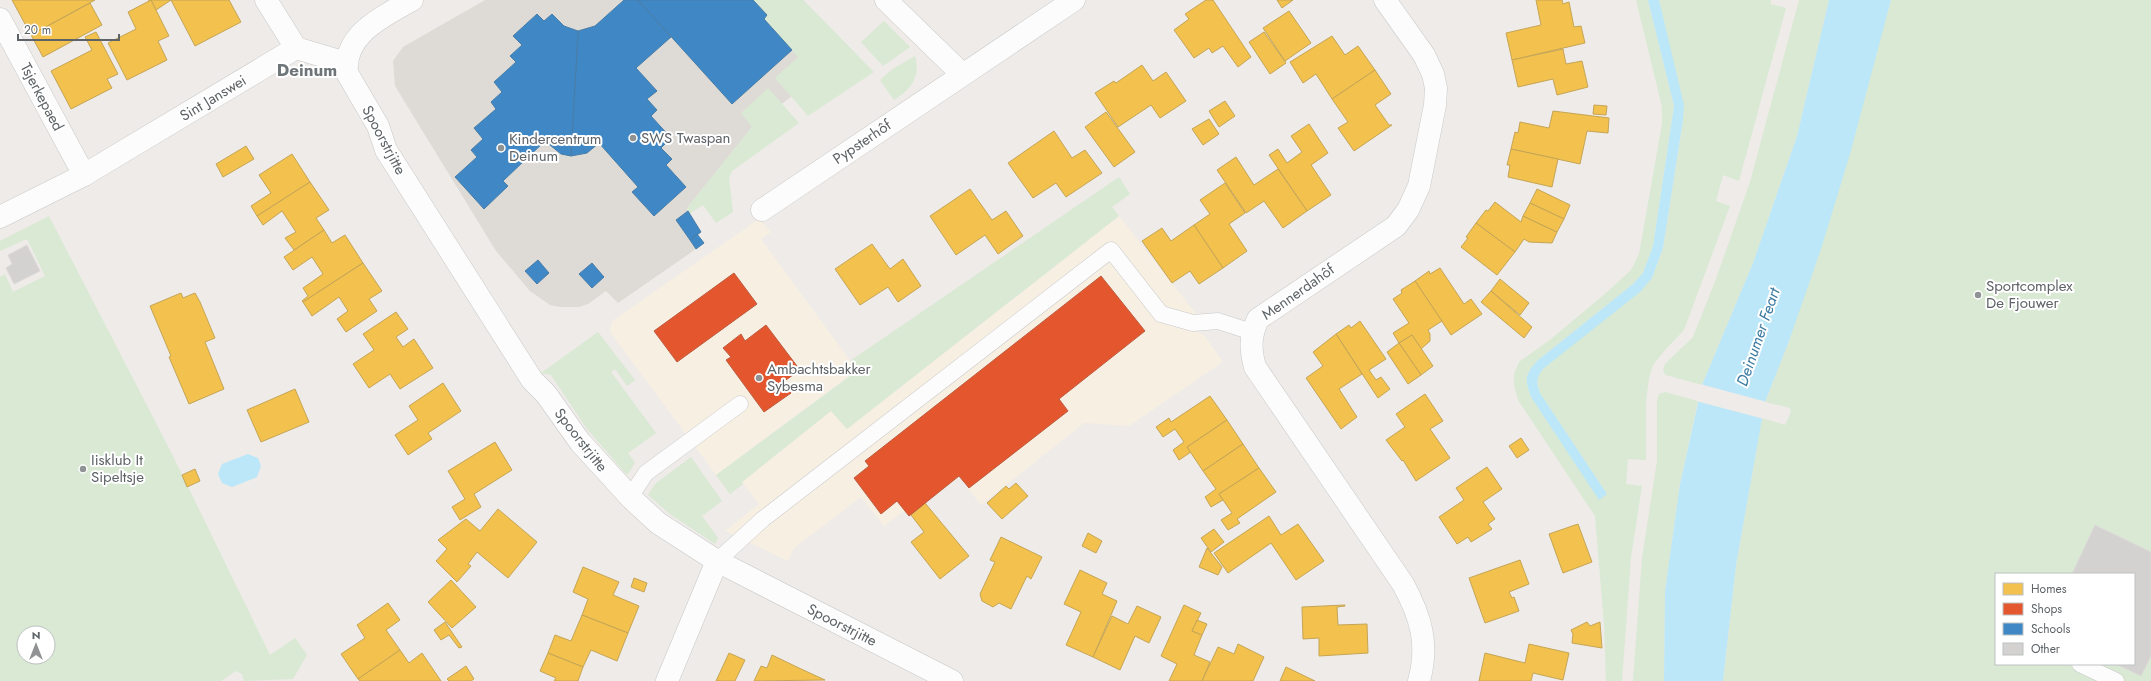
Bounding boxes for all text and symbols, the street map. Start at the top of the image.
scale bar [18,16,119,42]
text: 20 m [24,21,51,39]
district label: Deinum [277,58,337,82]
street label: Tsjerkepaed [15,59,69,135]
street label: Sint Janswei [175,69,251,127]
street label: Spoorstrjitte [357,101,412,179]
street label: Pypsterhôf [828,114,896,170]
place label: SWS Twaspan [641,127,730,149]
place label: Kindercentrum Deinum [509,128,602,167]
marker: SWS Twaspan [628,133,638,143]
marker: Kindercentrum Deinum [496,143,506,153]
street label: Mennerdahôf [1257,258,1340,325]
place label: Sportcomplex De Fjouwer [1986,275,2073,314]
water label: Deinumer Feart [1730,284,1786,389]
marker: Sportcomplex De Fjouwer [1973,290,1983,300]
place label: Ambachtsbakker Sybesma [767,358,872,397]
marker: Ambachtsbakker Sybesma [754,373,764,383]
street label: Spoorstrjitte [549,403,613,477]
place label: Iisklub It Sipeltsje [91,449,144,488]
marker: Iisklub It Sipeltsje [78,464,88,474]
legend [1995,573,2135,665]
text: Homes [2031,580,2067,598]
street label: Spoorstrjitte [803,598,881,652]
text: Shops [2031,600,2062,618]
text: Schools [2031,620,2070,638]
north arrow [16,625,56,665]
text: N [32,627,40,643]
text: Other [2031,640,2061,658]

